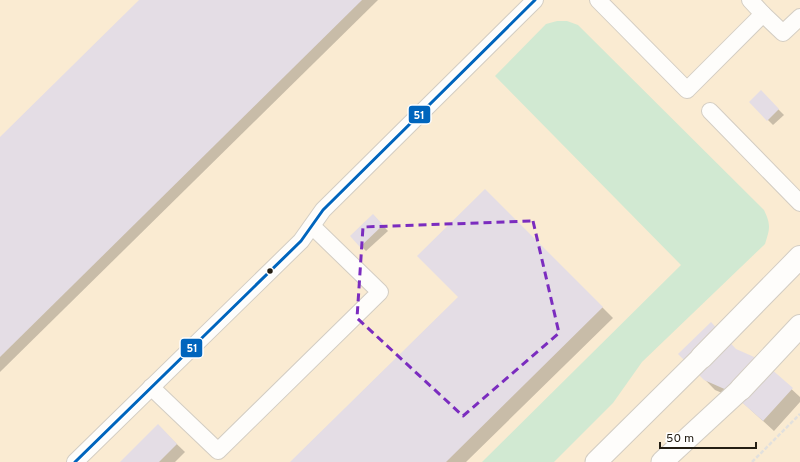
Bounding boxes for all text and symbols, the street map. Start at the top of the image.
line badge: 51 [408,105,431,124]
text: 51 [413,109,425,123]
unlabelled marker [265,266,275,276]
line badge: 51 [180,338,203,358]
text: 51 [186,342,198,356]
scale bar [660,424,756,450]
text: 50 m [666,431,694,447]

